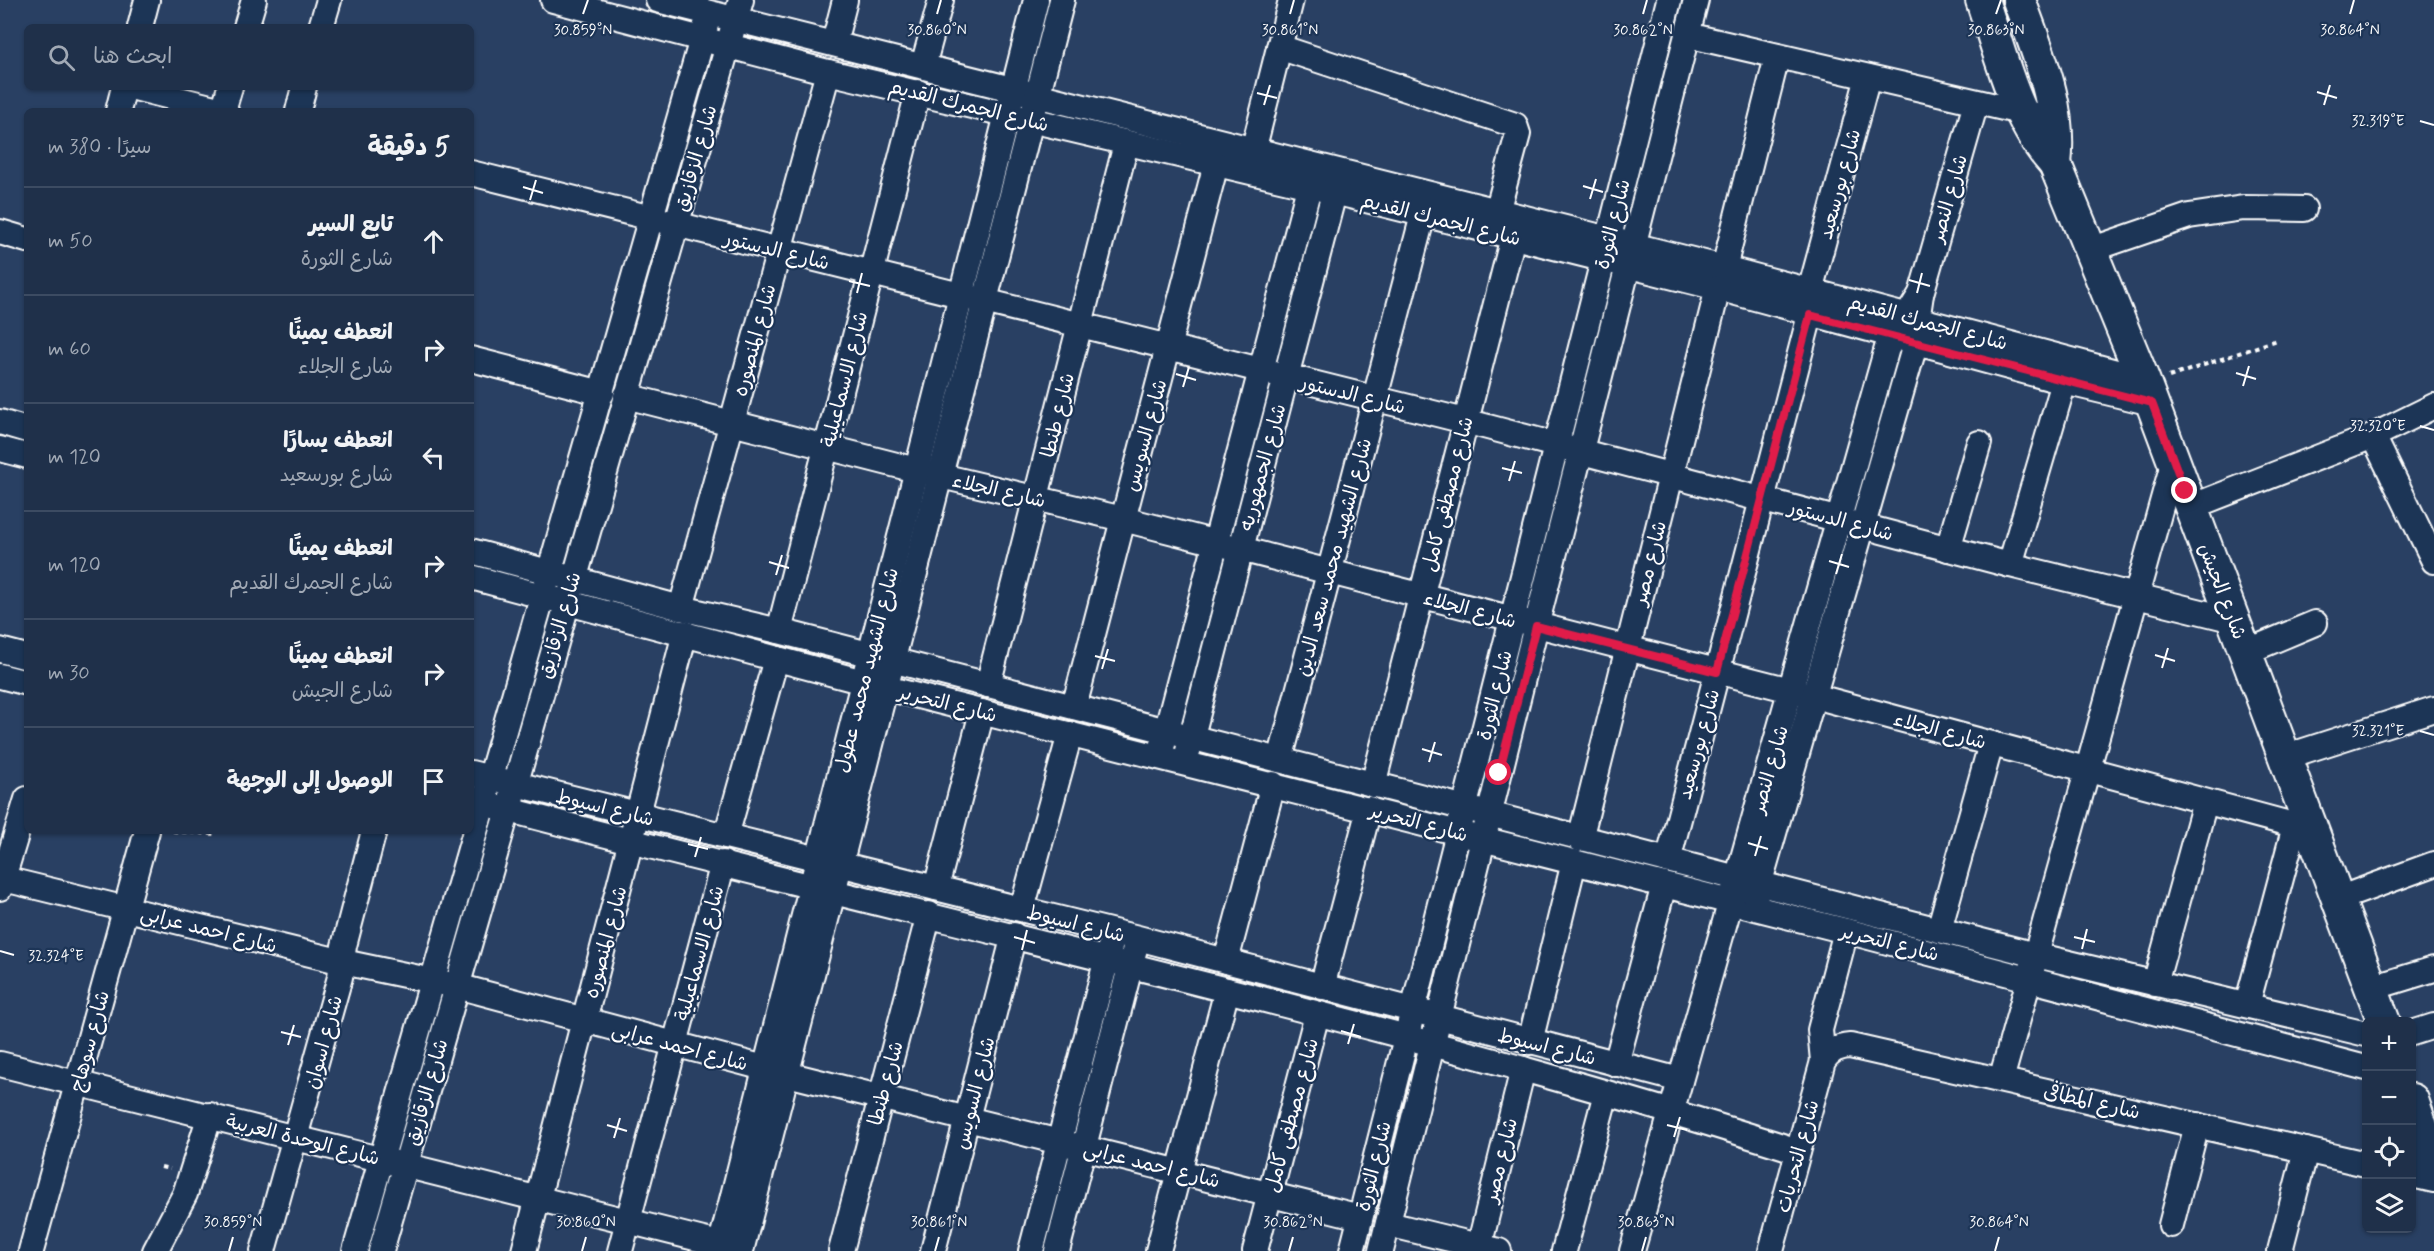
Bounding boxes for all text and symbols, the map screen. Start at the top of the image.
text: 30.859°N [554,21,612,41]
text: 30.860°N [907,21,967,41]
text: 30.861°N [1262,21,1318,41]
text: 30.862°N [1613,21,1673,41]
text: 30.863°N [1968,21,2024,41]
text: 30.864°N [2320,21,2380,41]
search box [24,24,474,90]
icon: search [45,41,78,74]
text: ابحث هنا [93,43,173,71]
street label: شارع الجمرك القديم [886,74,1051,140]
street label: شارع الزقازيق [668,102,725,215]
text: 32.319°E [2351,112,2405,132]
street label: شارع بورسعيد [1813,126,1868,243]
text: 5 دقيقة [367,131,450,165]
text: سيرًا · 380 m [48,134,152,161]
street label: شارع النصر [1923,151,1975,247]
street label: شارع الثورة [1589,176,1638,272]
street label: شارع الجمرك القديم [1358,188,1523,254]
text: تابع السير [309,211,393,239]
icon: ahead [417,225,450,258]
street label: شارع الدستور [719,225,832,278]
text: 50 m [48,228,93,255]
text: شارع الثورة [301,246,393,273]
street label: شارع المنصوره [727,281,783,400]
street label: شارع الجمرك القديم [1845,289,2010,359]
street label: شارع الاسماعيلية [816,309,875,450]
text: انعطف يمينًا [289,319,393,347]
icon: right [417,333,450,366]
text: 60 m [48,336,91,363]
text: شارع الجلاء [298,354,393,381]
street label: شارع الدستور [1295,369,1408,422]
street label: شارع طنطا [1035,370,1082,461]
street label: شارع السويس [1119,376,1174,494]
street label: شارع الجمهوريه [1234,401,1293,534]
street label: شارع مصطفى كامل [1416,414,1481,575]
text: 32.320°E [2350,417,2406,437]
text: انعطف يسارًا [283,427,393,455]
street label: شارع الشهيد محمد سعد الدين [1290,435,1379,680]
icon: left [417,441,450,474]
text: 120 m [48,444,101,471]
text: شارع بورسعيد [280,462,393,489]
street label: شارع الجلاء [949,468,1048,515]
route end [2171,477,2197,503]
street label: شارع الدستور [1783,494,1896,548]
street label: شارع مصر [1626,518,1674,610]
text: انعطف يمينًا [289,535,393,563]
street label: شارع الجيش [2191,539,2252,644]
icon: right [417,549,450,582]
text: 120 m [48,552,101,579]
street label: شارع الشهيد محمد عطول [829,565,906,776]
street label: شارع الزقازيق [532,569,589,682]
text: شارع الجمرك القديم [229,570,393,597]
street label: شارع الجلاء [1420,585,1519,636]
text: انعطف يمينًا [289,643,393,671]
street label: شارع الثورة [1471,647,1520,743]
icon: right [417,657,450,690]
text: 30 m [48,660,90,687]
text: شارع الجيش [292,678,393,705]
street label: شارع التحرير [894,679,1000,730]
street label: شارع بورسعيد [1672,686,1727,803]
street label: شارع الجلاء [1890,706,1989,757]
street label: شارع النصر [1744,722,1796,818]
text: 32.321°E [2352,722,2405,742]
route start [1485,759,1511,785]
icon: arrive [417,765,450,798]
text: الوصول إلى الوجهة [226,767,393,795]
street label: شارع اسيوط [553,783,657,834]
street label: شارع التحرير [1365,797,1471,850]
street label: شارع المنصوره [578,883,634,1002]
street label: شارع الاسماعيلية [669,883,731,1024]
street label: شارع اسيوط [1024,899,1128,950]
street label: شارع احمد عرابى [138,900,280,960]
street label: شارع التحرير [1836,918,1942,969]
text: 32.324°E [28,947,84,967]
street label: شارع سوهاج [64,988,117,1095]
street label: شارع اسوان [299,992,350,1092]
street label: شارع احمد عرابى [609,1016,751,1079]
map controls [2362,1017,2416,1233]
button: + [2362,1017,2416,1071]
street label: شارع اسيوط [1495,1022,1599,1073]
street label: شارع السويس [948,1034,1002,1152]
street label: شارع مصطفى كامل [1259,1035,1326,1196]
street label: شارع الزقازيق [399,1036,456,1149]
street label: شارع طنطا [862,1038,911,1129]
button: − [2362,1071,2416,1125]
street label: شارع المطافى [2041,1077,2143,1127]
street label: شارع التحريات [1770,1097,1827,1216]
street label: شارع الوحدة العربية [223,1108,382,1173]
street label: شارع مصر [1477,1115,1525,1207]
street label: شارع الثورة [1350,1118,1399,1214]
button: locate [2362,1125,2416,1179]
street label: شارع احمد عرابى [1081,1135,1223,1195]
button: layers [2362,1179,2416,1233]
text: 30.859°N [204,1213,262,1233]
text: 30.860°N [556,1213,616,1233]
text: 30.861°N [911,1213,967,1233]
text: 30.862°N [1263,1213,1323,1233]
text: 30.863°N [1618,1213,1674,1233]
text: 30.864°N [1969,1213,2029,1233]

